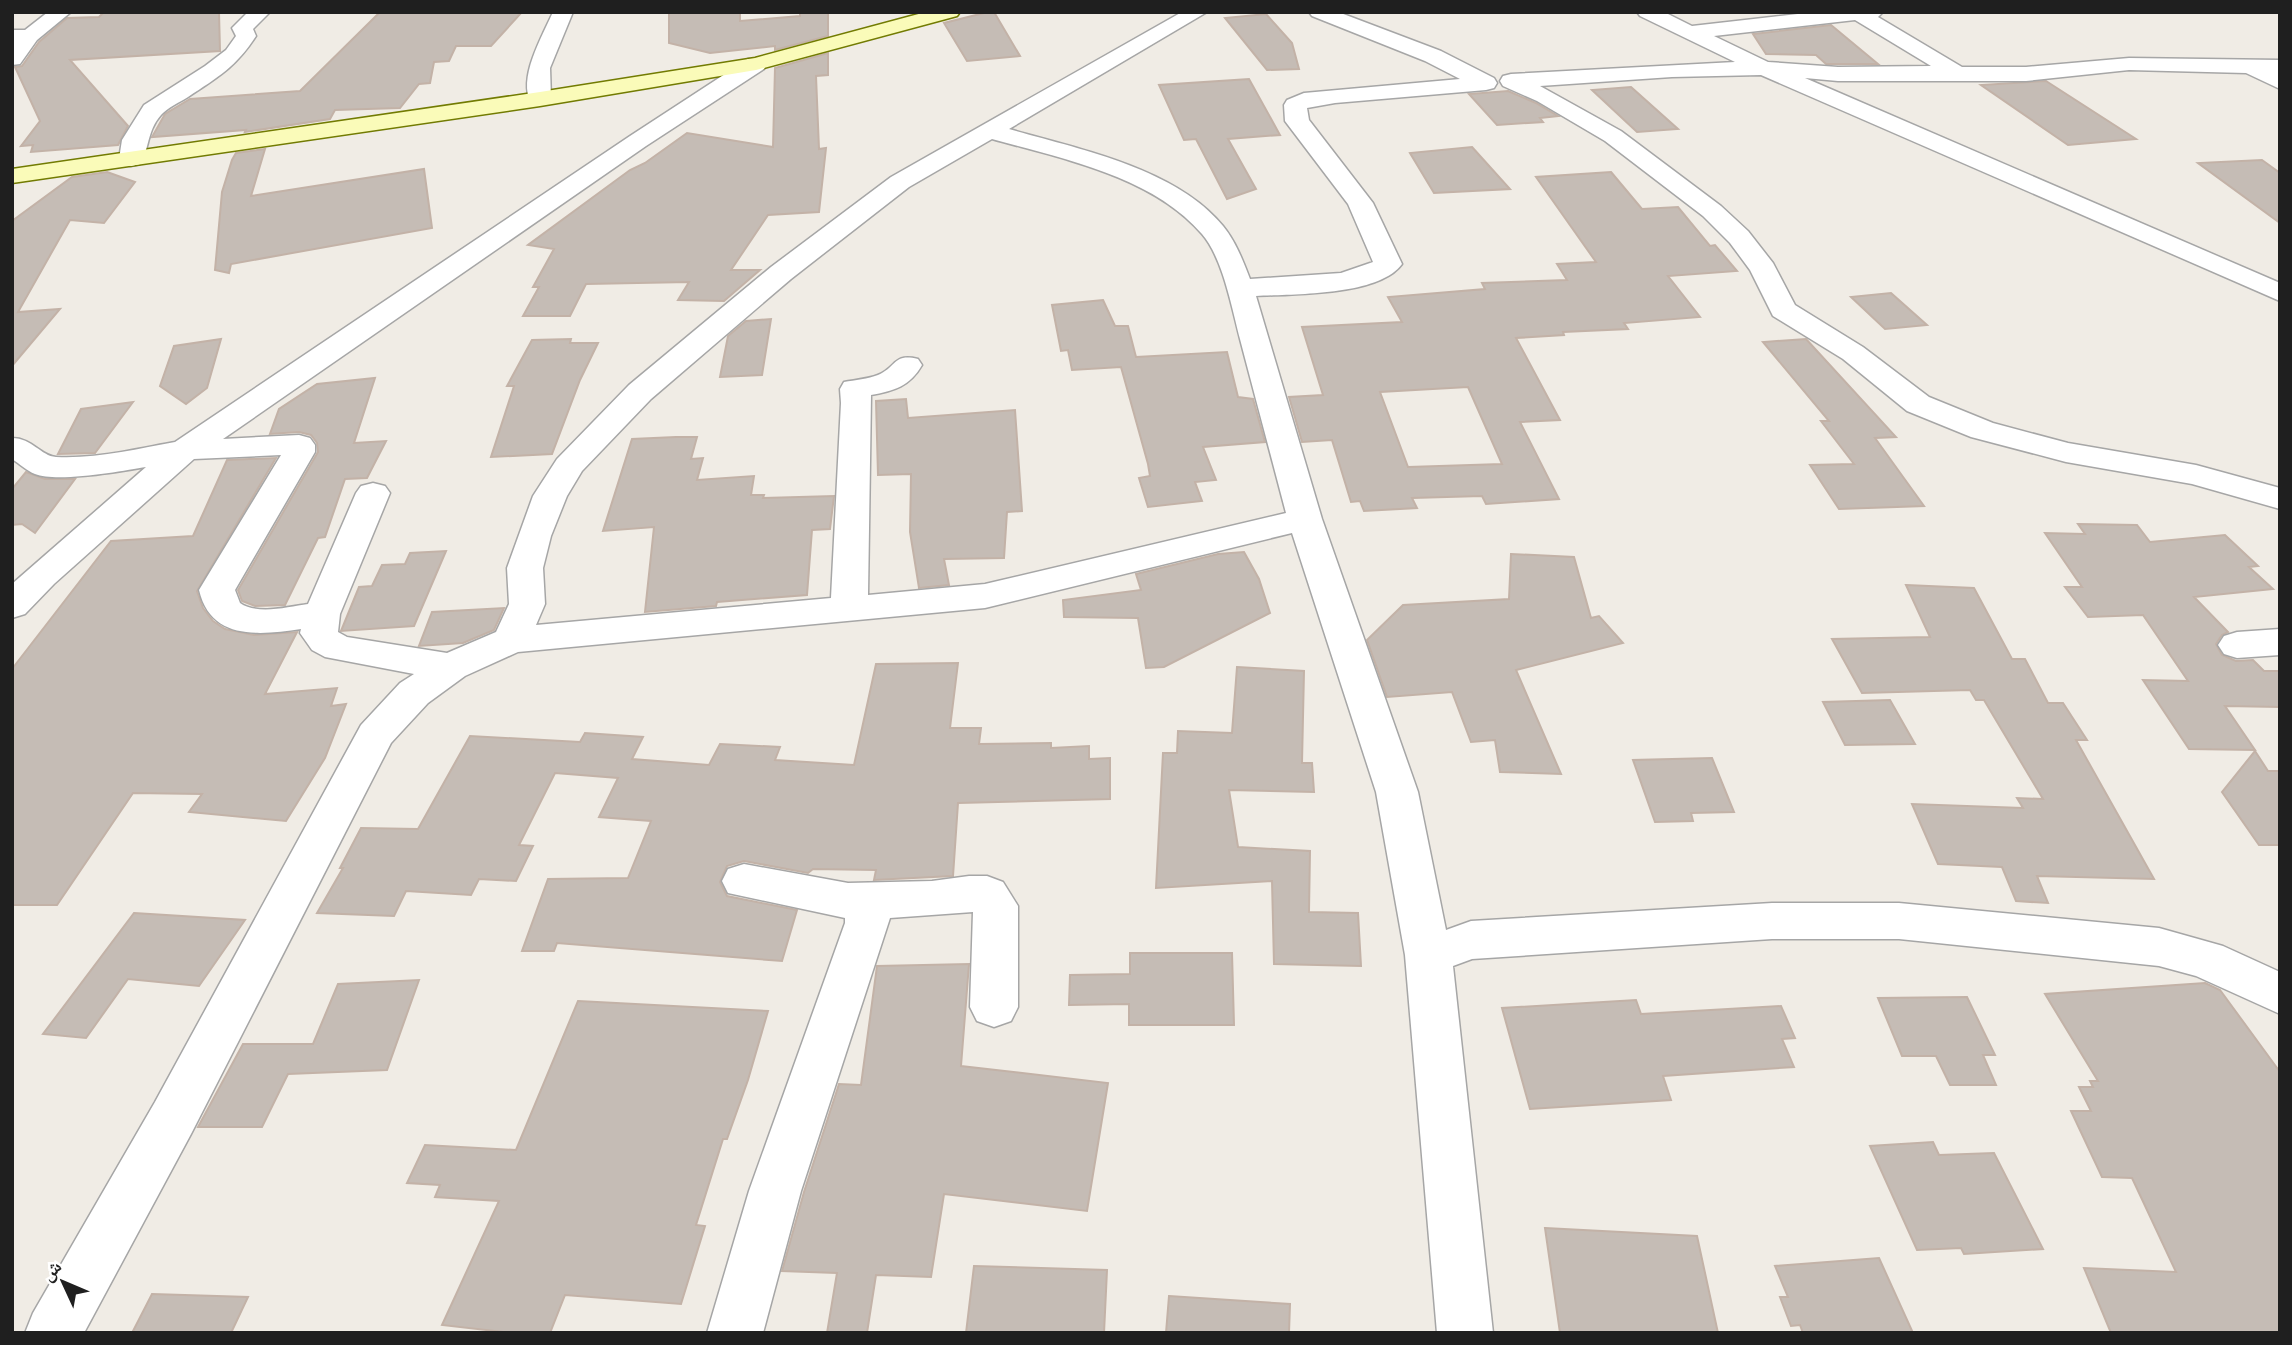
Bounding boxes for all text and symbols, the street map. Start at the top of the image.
north arrow [28,1247,98,1317]
text: ش [36,1255,66,1286]

